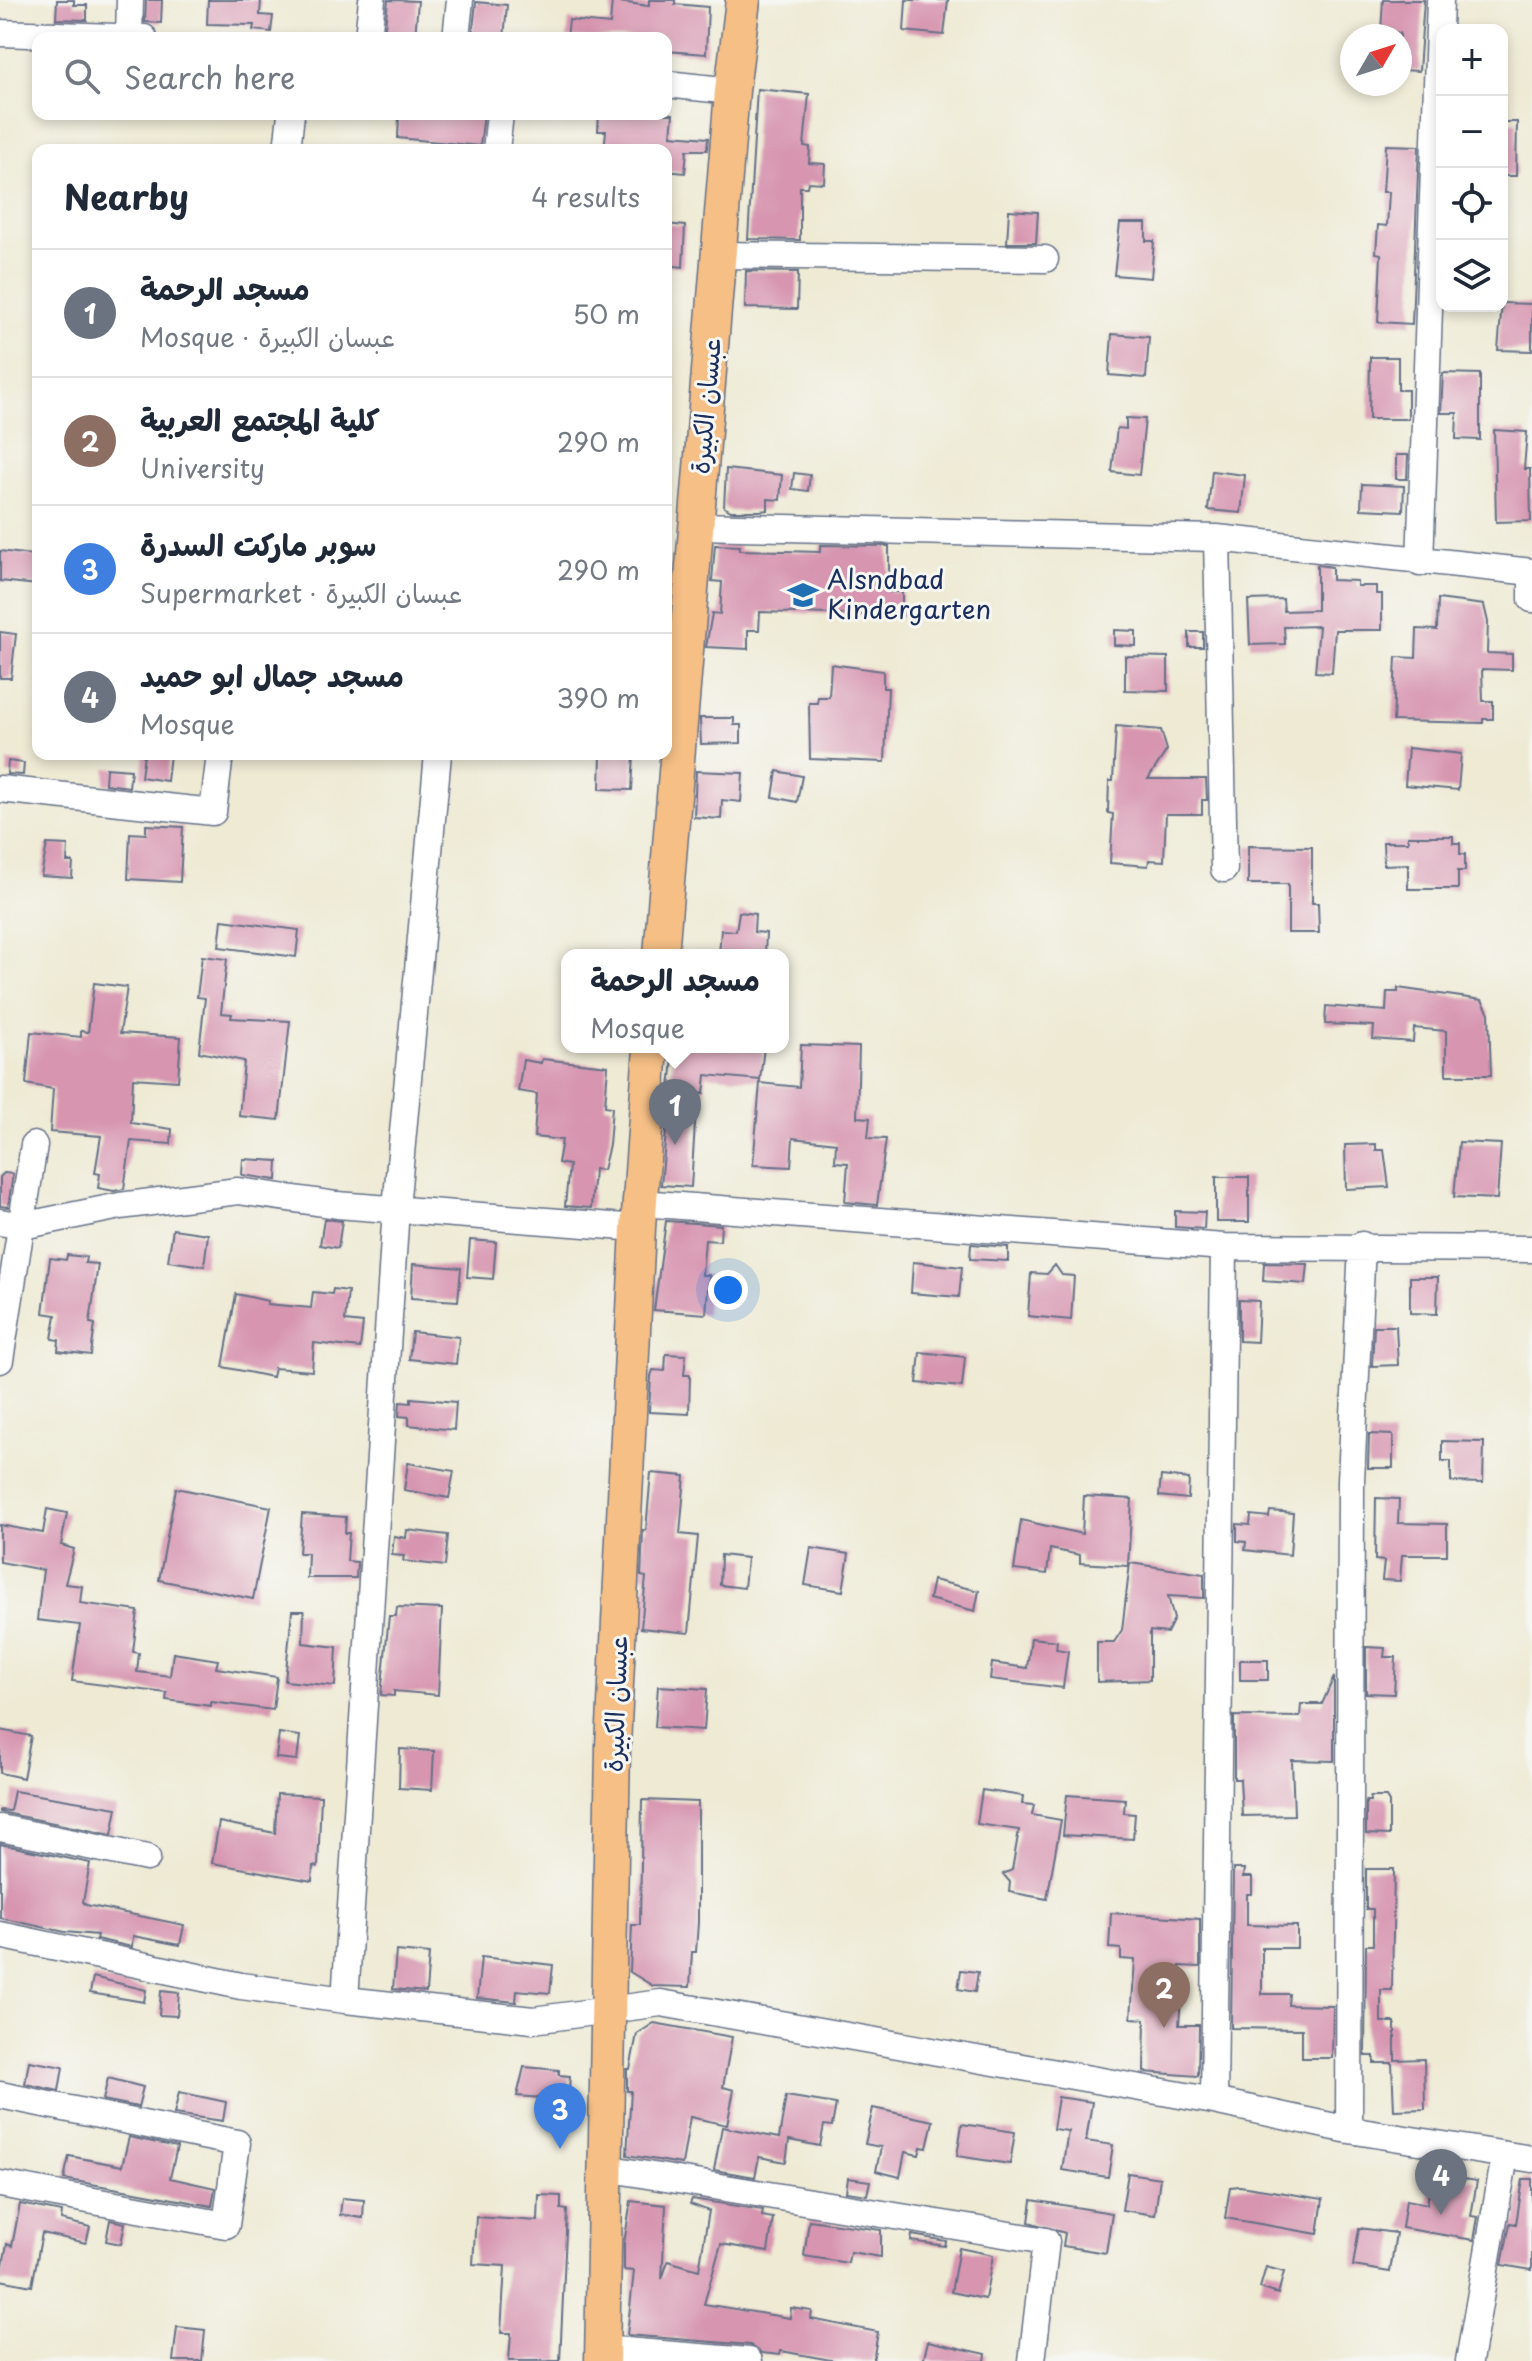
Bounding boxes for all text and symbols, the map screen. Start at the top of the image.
north arrow [1340,24,1412,96]
map controls [1436,24,1508,312]
button: + [1436,24,1508,96]
search box [32,32,672,120]
icon: search [60,54,104,98]
text: Search here [124,54,296,99]
button: − [1436,96,1508,168]
button: locate [1436,168,1508,240]
text: Nearby [64,170,189,222]
text: 4 results [531,177,640,216]
button: layers [1436,240,1508,312]
text: مسجد الرحمة [140,265,310,310]
text: 1 [84,294,96,333]
text: 50 m [573,294,640,333]
text: Mosque · عبسان الكبيرة [140,317,395,356]
street label: عبسان الكبيرة [679,336,730,476]
text: كلية المجتمع العربية [140,396,380,441]
text: 2 [81,422,99,461]
text: 290 m [557,422,640,461]
text: University [140,448,265,487]
text: سوبر ماركت السدرة [140,521,376,566]
text: 3 [81,550,99,589]
text: 290 m [557,550,640,589]
place label: Alsndbad Kindergarten [827,559,991,628]
text: Supermarket · عبسان الكبيرة [140,573,462,612]
school or university icon: Alsndbad Kindergarten [786,578,820,612]
text: مسجد جمال ابو حميد [140,652,404,697]
text: 4 [81,678,99,717]
text: 390 m [556,678,640,717]
text: Mosque [140,704,235,743]
popup [561,949,789,1053]
text: مسجد الرحمة [590,956,760,1001]
text: Mosque [590,1008,685,1047]
pin: 1 [649,1079,701,1145]
your location [708,1270,748,1310]
street label: عبسان الكبيرة [593,1635,636,1773]
pin: 2 [1138,1962,1190,2028]
pin: 3 [534,2083,586,2149]
pin: 4 [1415,2149,1467,2215]

